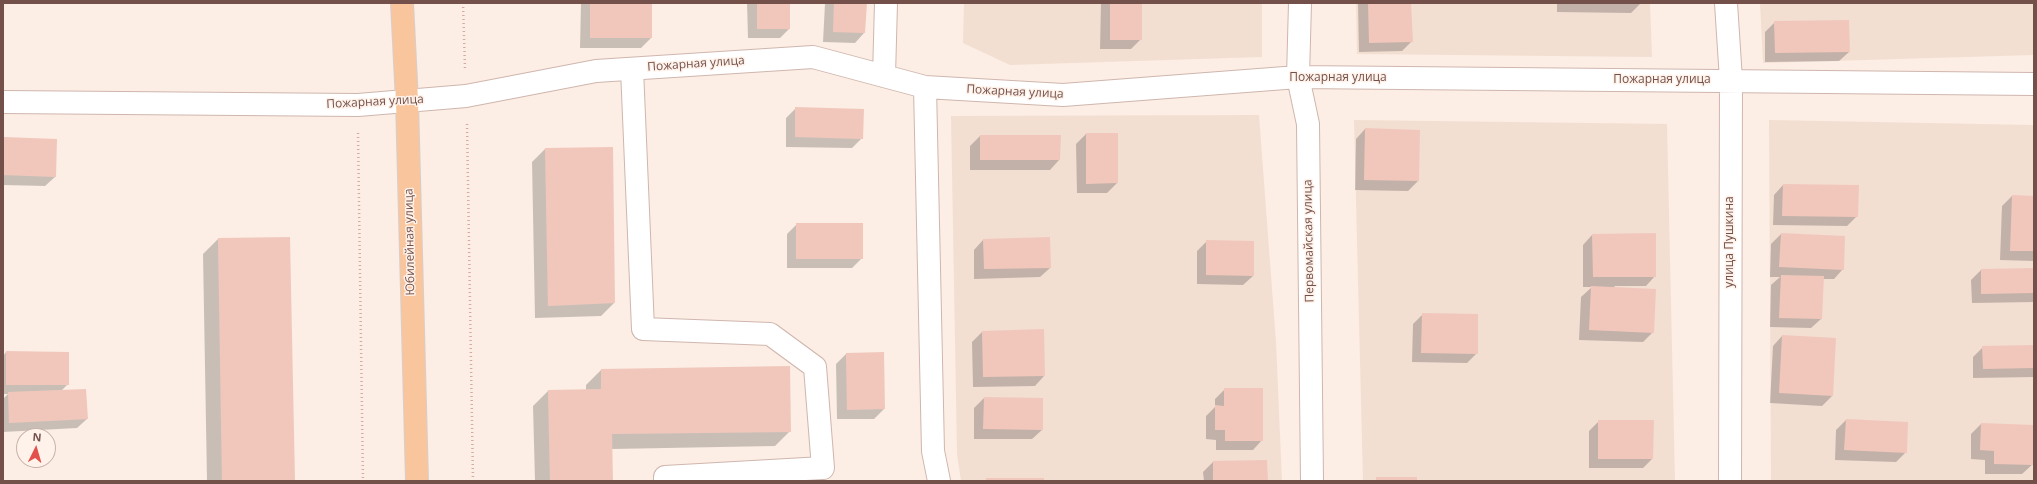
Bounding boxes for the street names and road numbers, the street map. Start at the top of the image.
street label: Пожарная улица [647,53,745,75]
street label: Пожарная улица [1289,71,1387,85]
street label: Пожарная улица [1613,73,1711,87]
street label: Пожарная улица [966,82,1064,102]
street label: Пожарная улица [326,92,424,112]
street label: Первомайская улица [1301,179,1317,303]
street label: Юбилейная улица [402,188,418,296]
street label: улица Пушкина [1723,196,1737,288]

